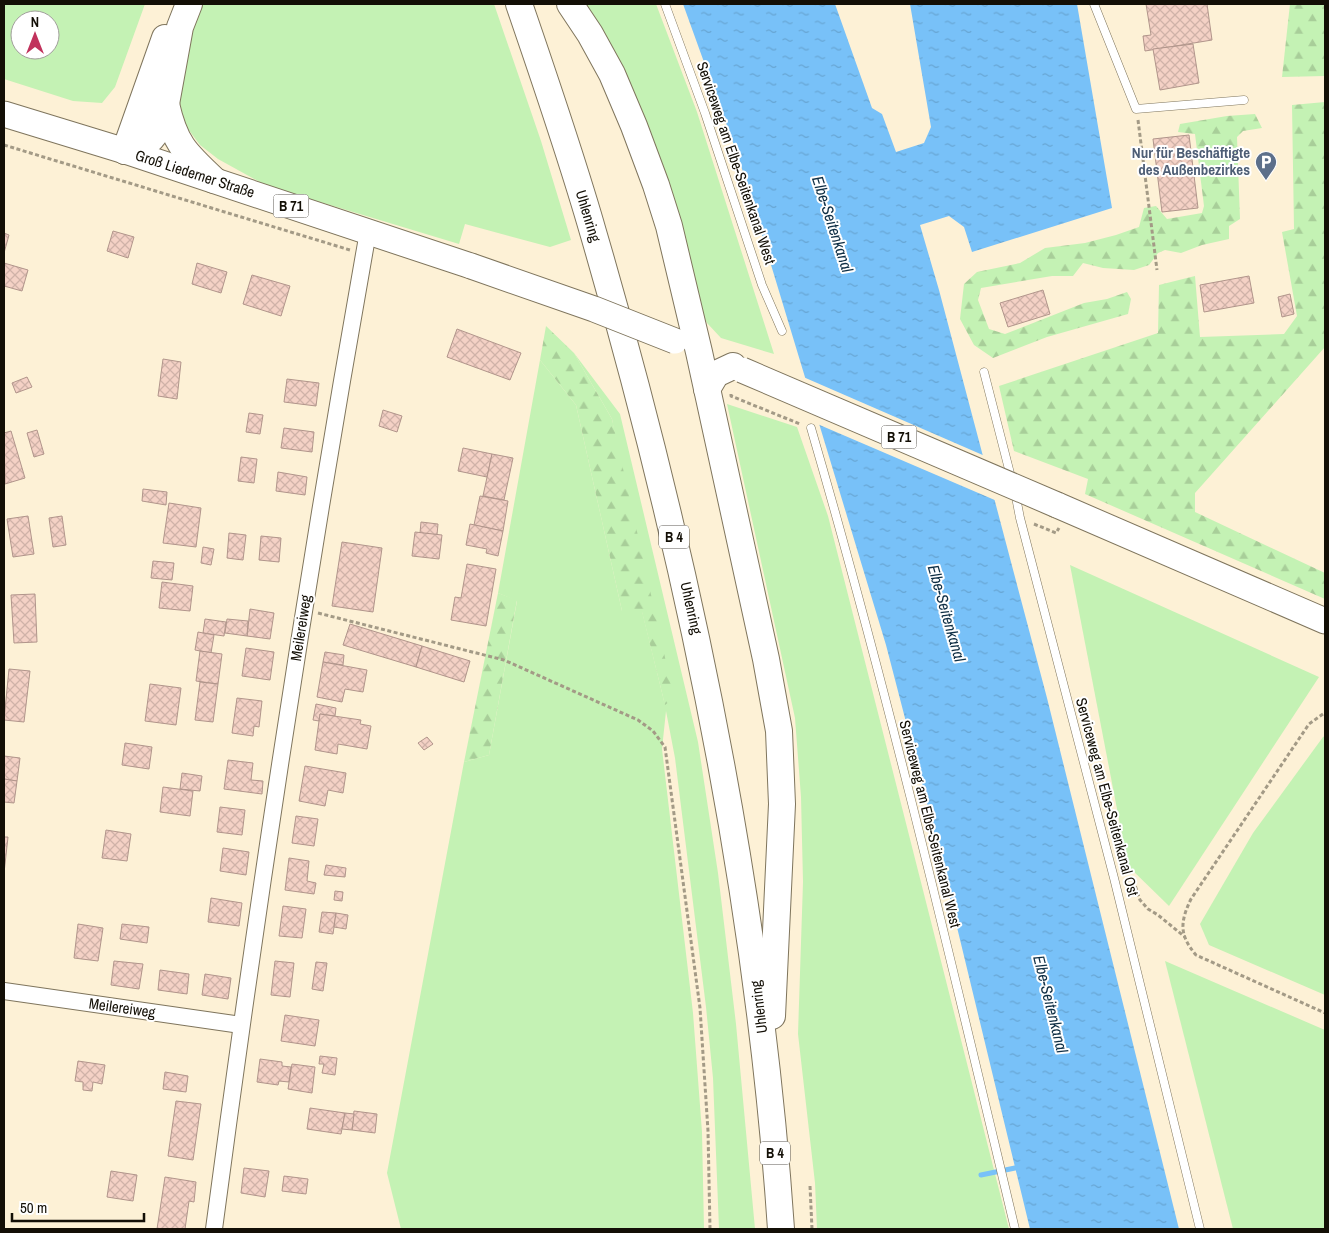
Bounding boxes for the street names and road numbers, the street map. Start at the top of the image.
street label: Serviceweg am Elbe-Seitenkanal West [692,59,781,268]
street label: Groß Liederner Straße [133,144,258,203]
street label: Uhlenring [571,187,606,245]
road number: B 71 [274,195,308,218]
road number: B 71 [882,426,916,448]
road number: B 4 [659,526,689,548]
street label: Uhlenring [675,580,708,636]
street label: Meilereiweg [285,593,316,663]
street label: Serviceweg am Elbe-Seitenkanal Ost [1071,695,1144,899]
street label: Serviceweg am Elbe-Seitenkanal West [895,718,967,930]
street label: Uhlenring [745,979,772,1035]
street label: Meilereiweg [87,992,157,1023]
road number: B 4 [760,1142,790,1164]

